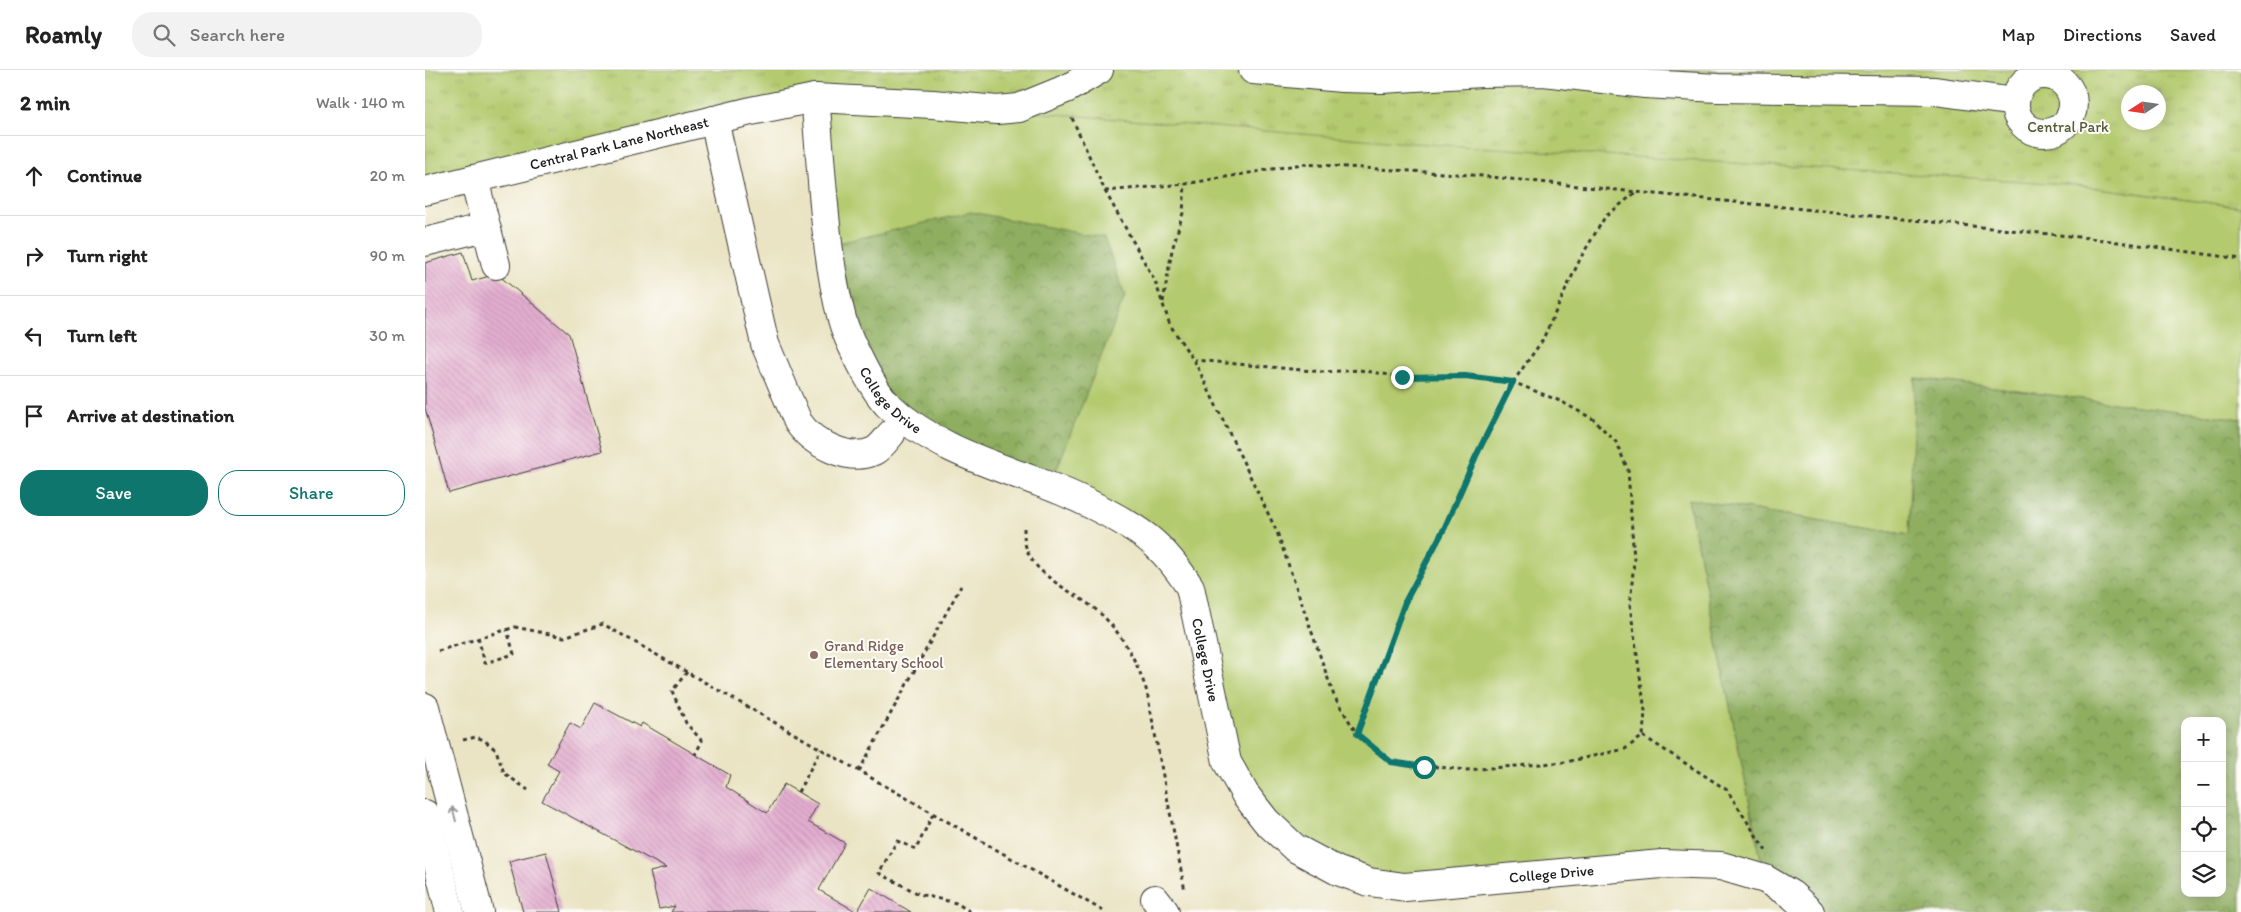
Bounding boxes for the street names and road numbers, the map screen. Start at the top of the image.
street label: Central Park Lane Northeast [528,113,711,174]
street label: College Drive [855,364,925,438]
street label: College Drive [1188,616,1223,703]
street label: College Drive [1508,861,1595,887]

